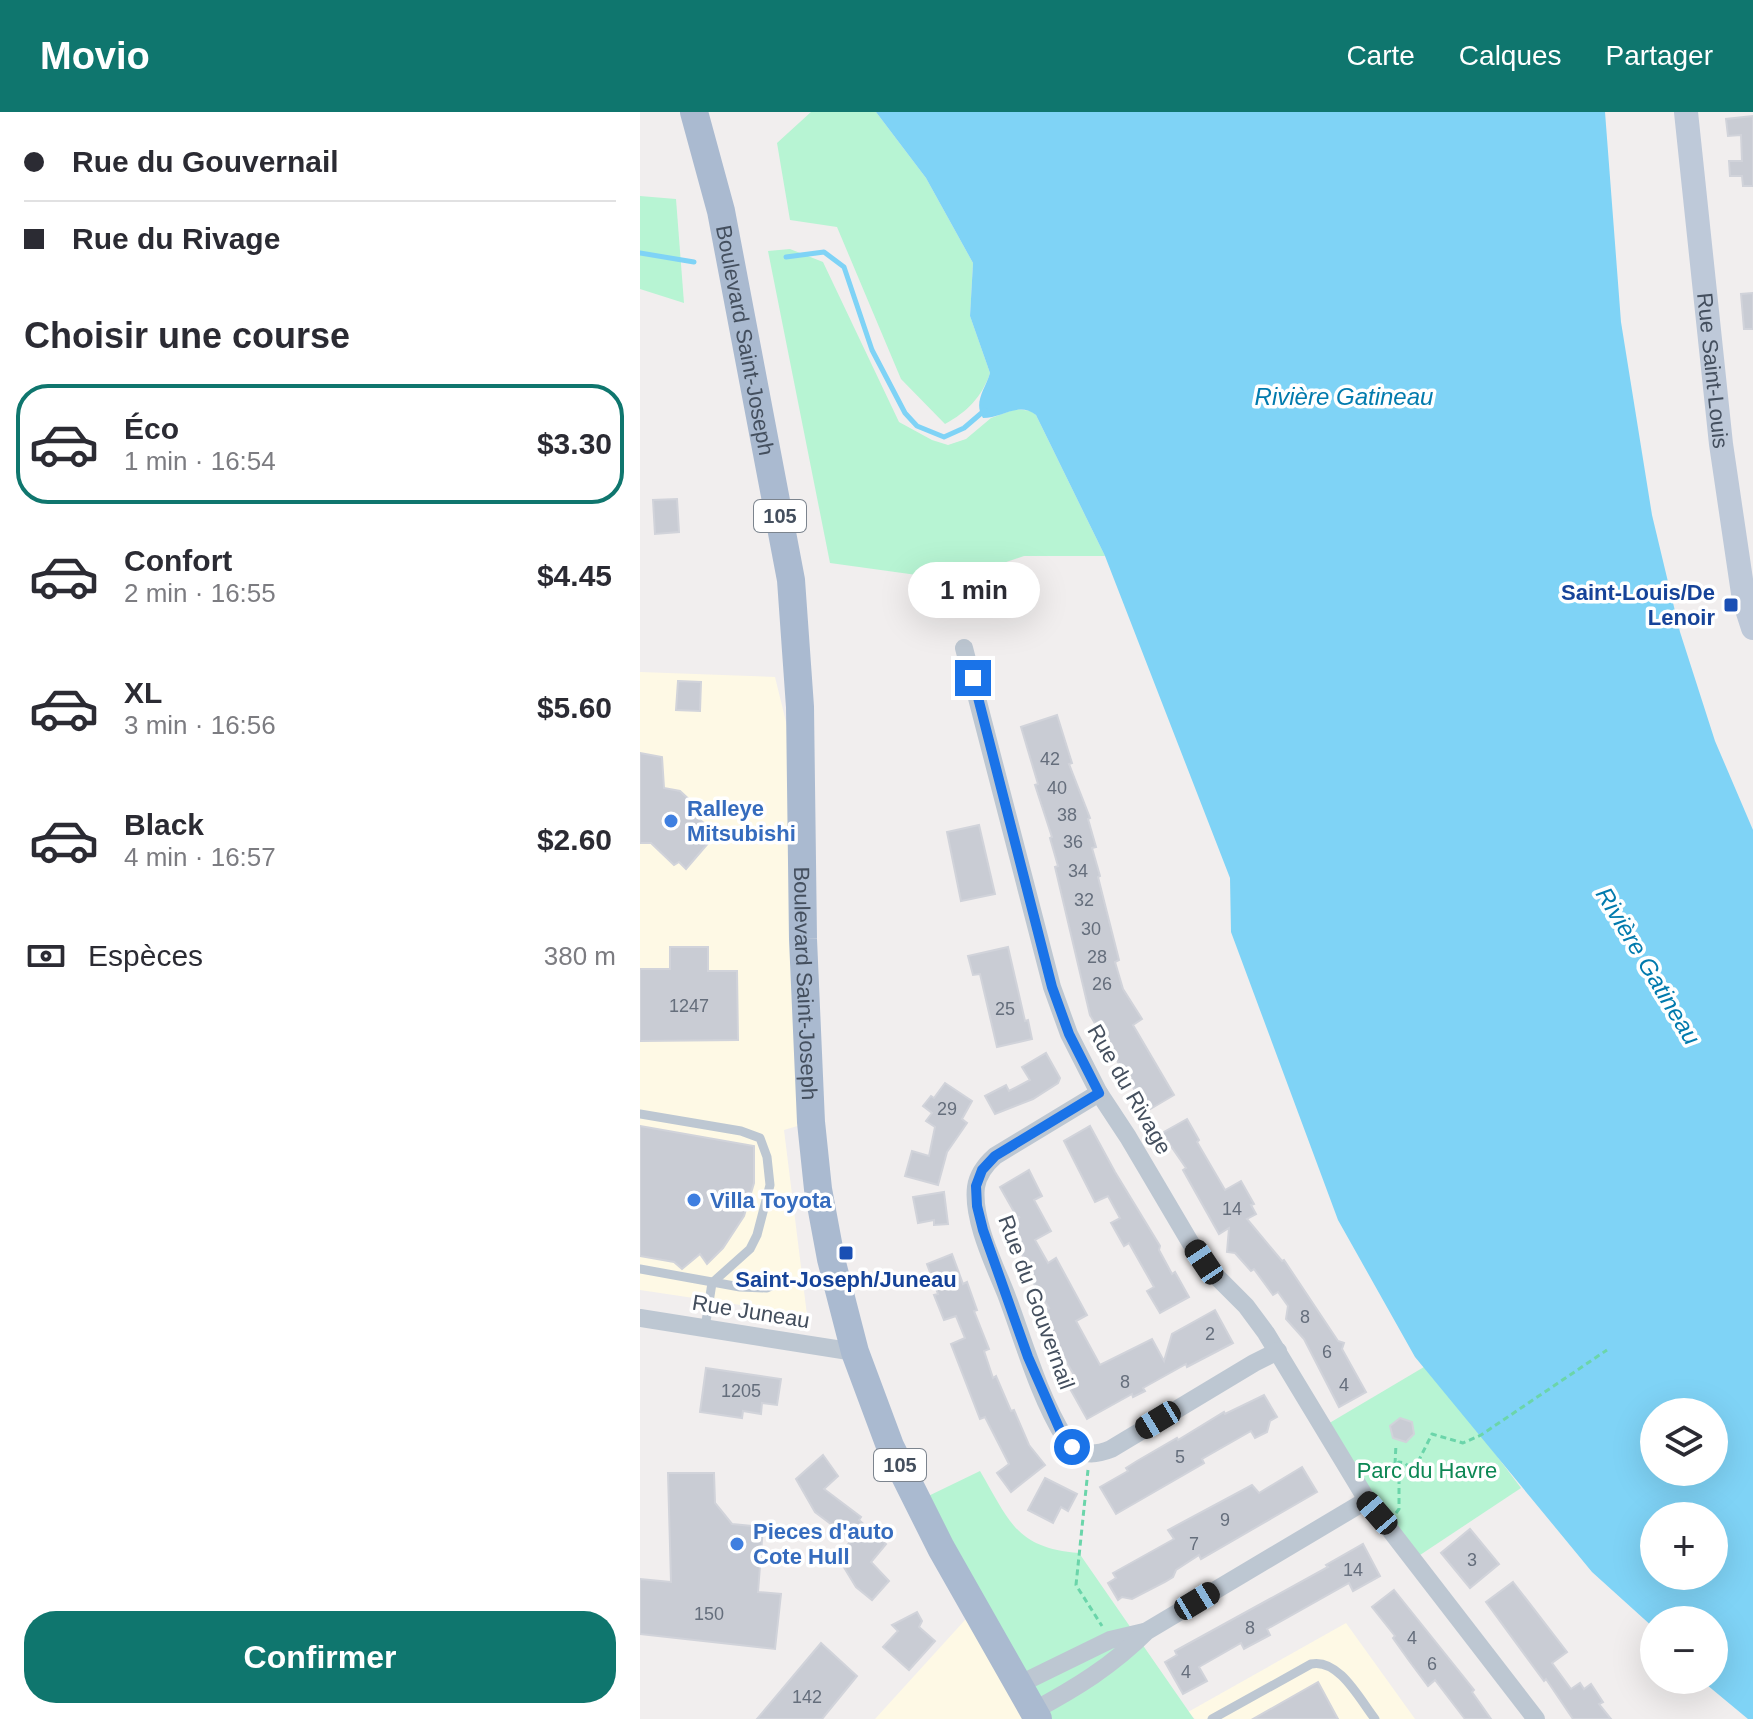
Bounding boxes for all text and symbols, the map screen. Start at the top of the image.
text: Movio [40,35,150,77]
text: Carte [1346,40,1415,71]
text: Calques [1459,40,1562,71]
text: Partager [1606,40,1713,71]
text: Rue du Gouvernail [72,145,339,178]
text: Rue du Rivage [72,222,280,255]
street label: Boulevard Saint-Joseph [711,223,779,457]
street label: Rue Saint-Louis [1692,291,1733,450]
text: Choisir une course [24,315,350,356]
water label: Rivière Gatineau [1255,383,1433,410]
icon: car [28,408,100,480]
text: Éco [124,412,179,445]
text: $3.30 [537,427,612,460]
text: 1 min · 16:54 [124,446,276,476]
road number: 105 [754,500,806,532]
icon: car [28,540,100,612]
text: Confort [124,544,232,577]
text: $4.45 [537,559,612,592]
callout: 1 min [907,562,1039,618]
text: 1 min [940,575,1008,605]
text: 2 min · 16:55 [124,578,276,608]
place label: Saint-Louis/De Lenoir [1561,580,1715,630]
marker: Saint-Louis/De Lenoir [1722,596,1740,614]
route end [955,660,991,696]
icon: car [28,672,100,744]
text: XL [124,676,162,709]
text: $5.60 [537,691,612,724]
text: 3 min · 16:56 [124,710,276,740]
house number: 42 [1040,749,1060,769]
house number: 40 [1047,778,1067,798]
place label: Ralleye Mitsubishi [687,796,796,846]
icon: car [28,804,100,876]
house number: 38 [1057,805,1077,825]
text: Black [124,808,204,841]
marker: Ralleye Mitsubishi [662,812,680,830]
text: $2.60 [537,823,612,856]
house number: 36 [1063,832,1083,852]
text: 4 min · 16:57 [124,842,276,872]
house number: 34 [1068,861,1088,881]
street label: Boulevard Saint-Joseph [789,866,822,1101]
water label: Rivière Gatineau [1591,882,1706,1049]
house number: 32 [1074,890,1094,910]
house number: 30 [1081,919,1101,939]
icon: cash [24,934,68,978]
text: Espèces [88,939,203,972]
text: 380 m [544,941,616,971]
house number: 28 [1087,947,1107,967]
house number: 26 [1092,974,1112,994]
house number: 1247 [669,996,709,1016]
house number: 25 [995,999,1015,1019]
street label: Rue du Rivage [1082,1020,1177,1159]
house number: 29 [937,1099,957,1119]
place label: Villa Toyota [710,1188,832,1213]
marker: Villa Toyota [685,1191,703,1209]
house number: 14 [1222,1199,1242,1219]
street label: Rue du Gouvernail [993,1212,1080,1393]
car [1181,1235,1227,1289]
marker: Saint-Joseph/Juneau [837,1244,855,1262]
place label: Saint-Joseph/Juneau [735,1267,957,1292]
street label: Rue Juneau [690,1290,811,1333]
house number: 8 [1300,1307,1310,1327]
house number: 2 [1205,1324,1215,1344]
house number: 6 [1322,1342,1332,1362]
house number: 8 [1120,1372,1130,1392]
house number: 4 [1339,1375,1349,1395]
house number: 1205 [721,1381,761,1401]
car [1131,1397,1185,1443]
map controls [1640,1398,1728,1694]
button: layers [1640,1398,1728,1486]
route start [1054,1429,1090,1465]
house number: 5 [1175,1447,1185,1467]
road number: 105 [874,1449,926,1481]
park label: Parc du Havre [1357,1458,1497,1483]
car [1352,1487,1402,1539]
button: + [1640,1502,1728,1590]
house number: 9 [1220,1510,1230,1530]
place label: Pieces d'auto Cote Hull [753,1519,894,1569]
house number: 7 [1189,1534,1199,1554]
marker: Pieces d'auto Cote Hull [728,1535,746,1553]
house number: 3 [1467,1550,1477,1570]
house number: 14 [1343,1560,1363,1580]
car [1170,1578,1224,1624]
house number: 150 [694,1604,724,1624]
button: − [1640,1606,1728,1694]
button: Confirmer [24,1611,616,1703]
house number: 8 [1245,1618,1255,1638]
house number: 4 [1407,1628,1417,1648]
house number: 6 [1427,1654,1437,1674]
house number: 4 [1181,1662,1191,1682]
house number: 142 [792,1687,822,1707]

